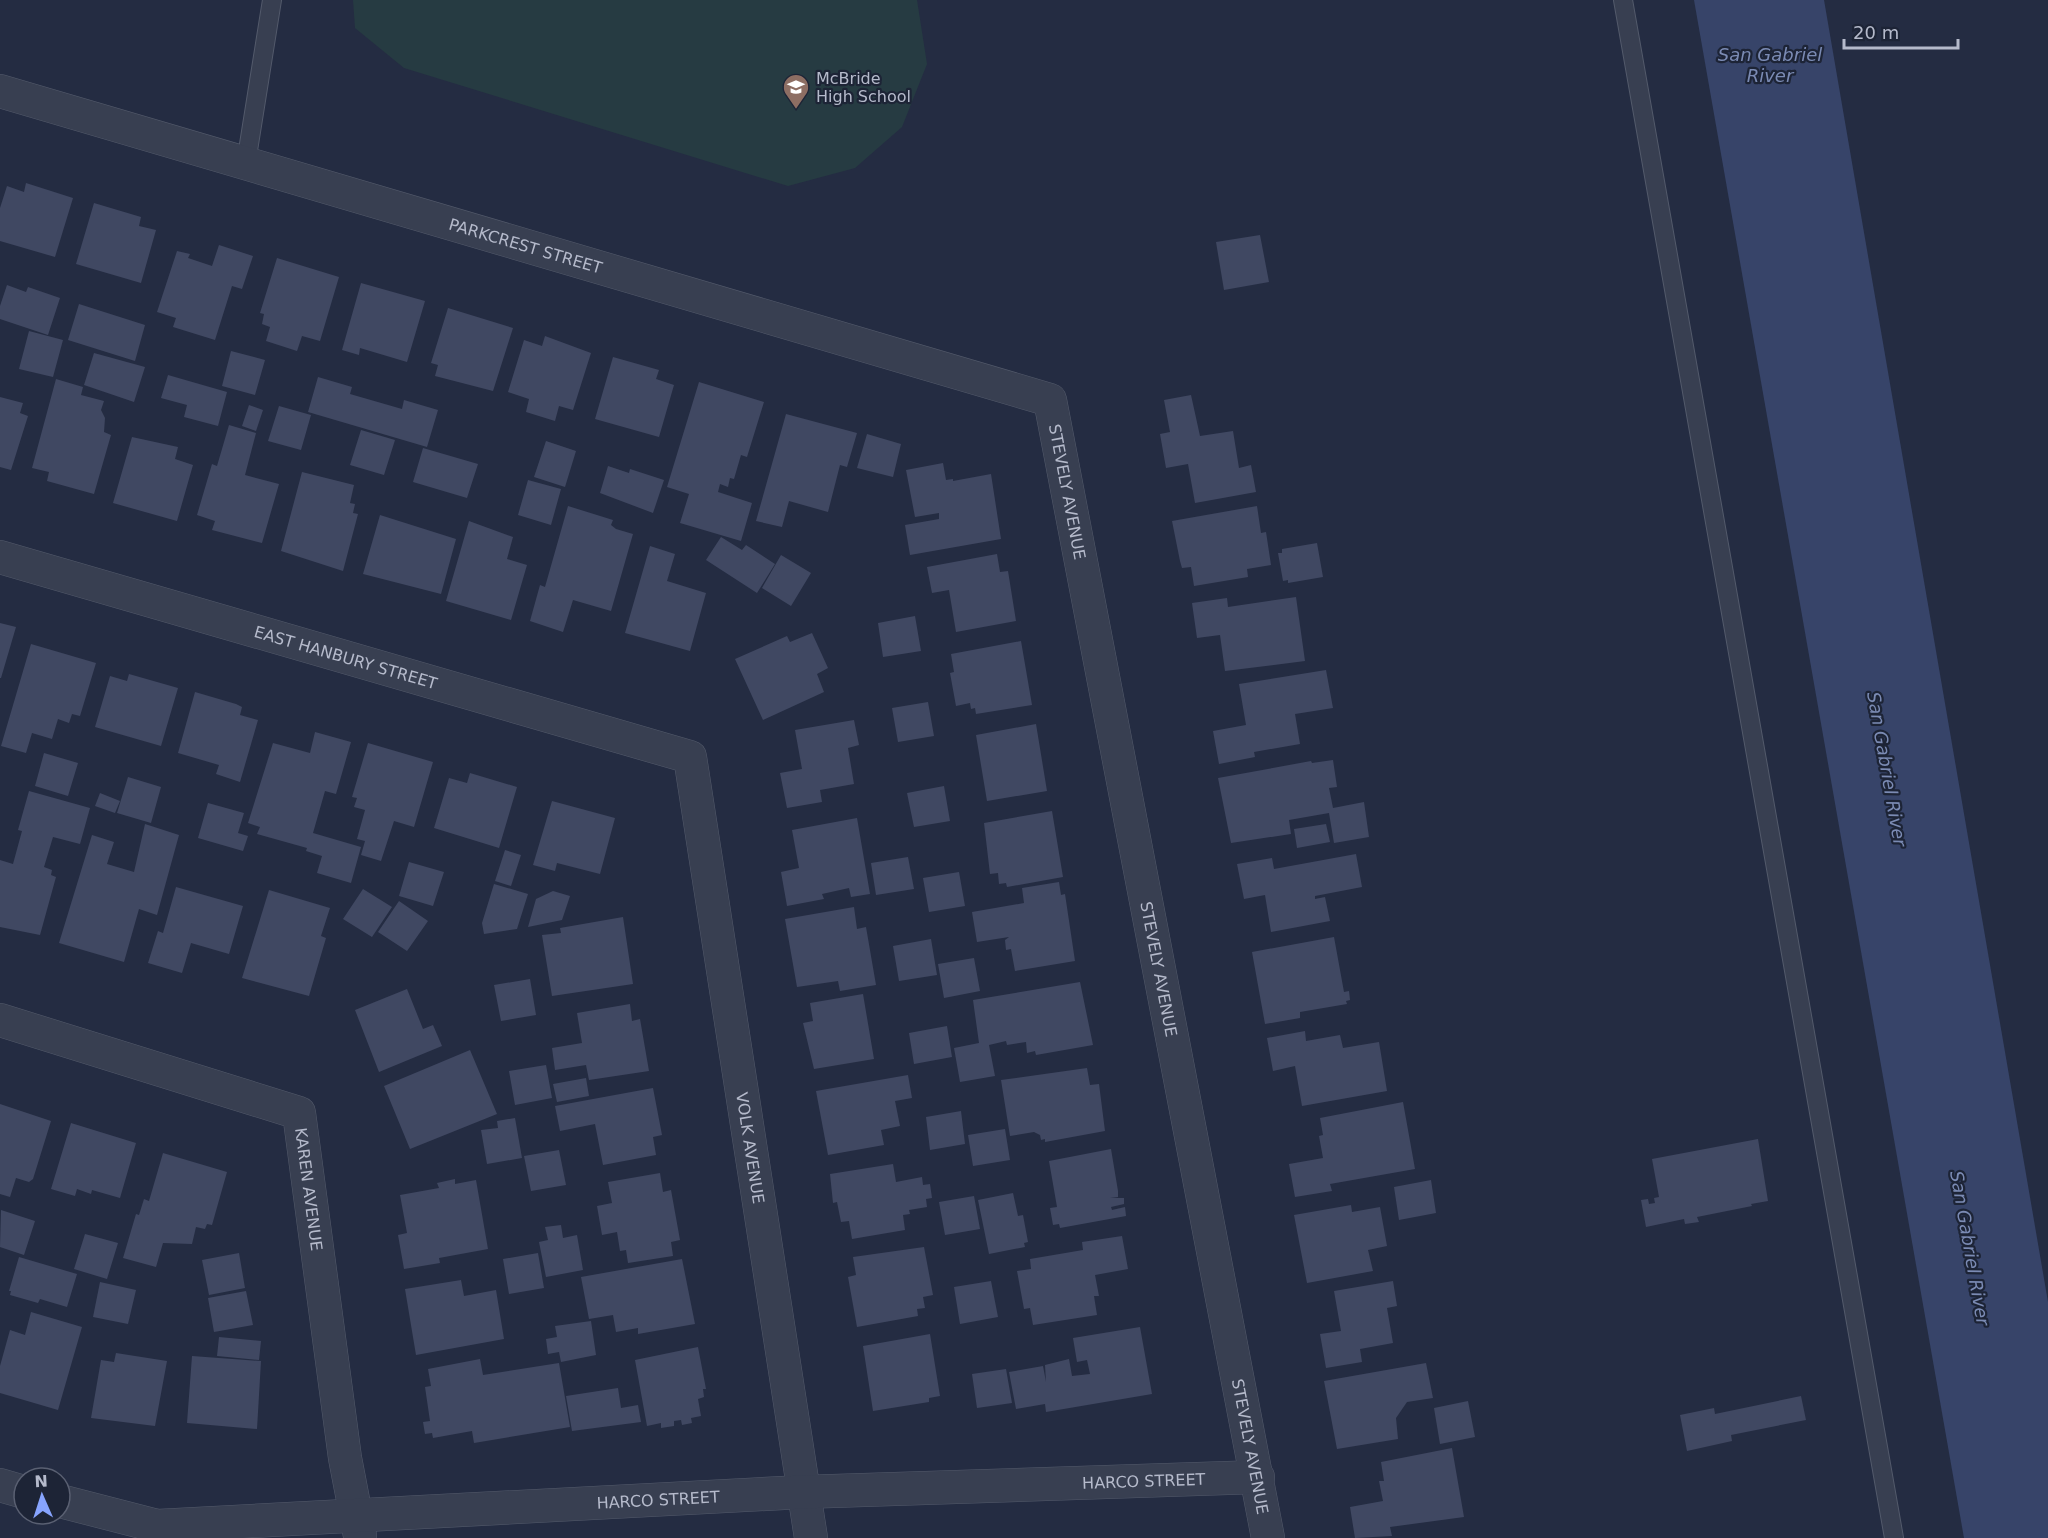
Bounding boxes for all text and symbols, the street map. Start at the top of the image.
scale bar [1844,12,1958,50]
text: 20 m [1853,22,1899,43]
water label: San Gabriel River [1718,44,1822,86]
place label: McBride High School [816,69,911,106]
school or university icon: McBride High School [781,72,811,110]
street label: PARKCREST STREET [447,214,605,277]
street label: STEVELY AVENUE [1045,422,1090,561]
street label: EAST HANBURY STREET [252,622,440,693]
water label: San Gabriel River [1863,690,1911,850]
street label: STEVELY AVENUE [1137,900,1181,1038]
street label: VOLK AVENUE [733,1091,769,1205]
street label: KAREN AVENUE [292,1126,327,1252]
water label: San Gabriel River [1946,1169,1994,1329]
street label: STEVELY AVENUE [1228,1377,1273,1516]
north arrow [12,1466,72,1526]
street label: HARCO STREET [1082,1469,1206,1492]
text: N [34,1472,48,1491]
street label: HARCO STREET [596,1487,720,1512]

